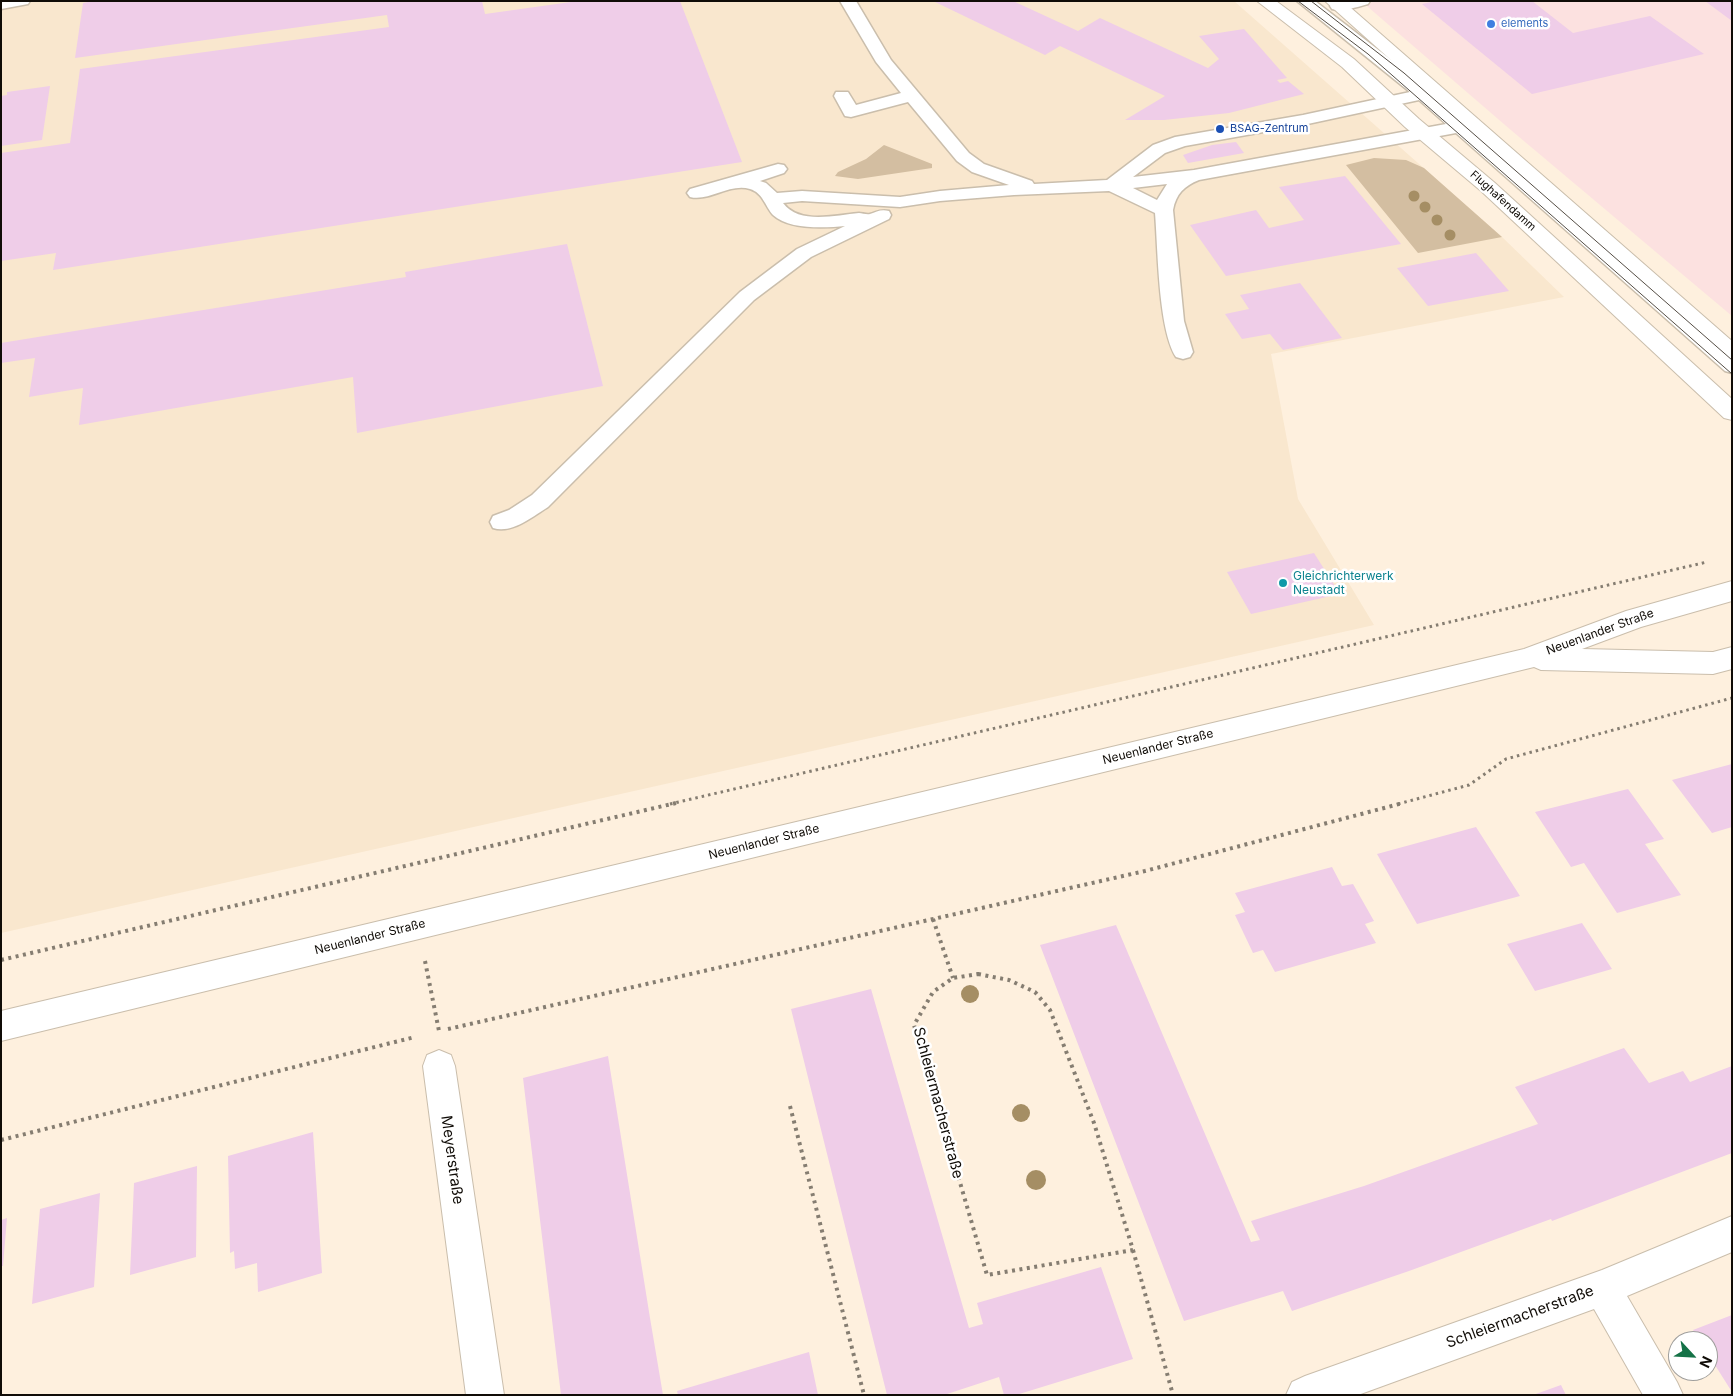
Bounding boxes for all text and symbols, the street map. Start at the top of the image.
place label: elements [1501,17,1548,31]
marker: elements [1485,18,1497,30]
place label: BSAG-Zentrum [1230,122,1308,136]
marker: BSAG-Zentrum [1214,123,1226,135]
street label: Flughafendamm [1467,168,1539,234]
place label: Gleichrichterwerk Neustadt [1293,569,1394,597]
marker: Gleichrichterwerk Neustadt [1277,577,1289,589]
street label: Neuenlander Straße [1544,606,1656,658]
street label: Neuenlander Straße [1101,726,1215,768]
street label: Neuenlander Straße [707,821,821,863]
street label: Neuenlander Straße [313,916,427,958]
street label: Schleiermacherstraße [909,1025,967,1181]
street label: Meyerstraße [437,1114,467,1206]
street label: Schleiermacherstraße [1444,1282,1596,1352]
north arrow [1668,1331,1718,1381]
text: N [1696,1354,1716,1371]

